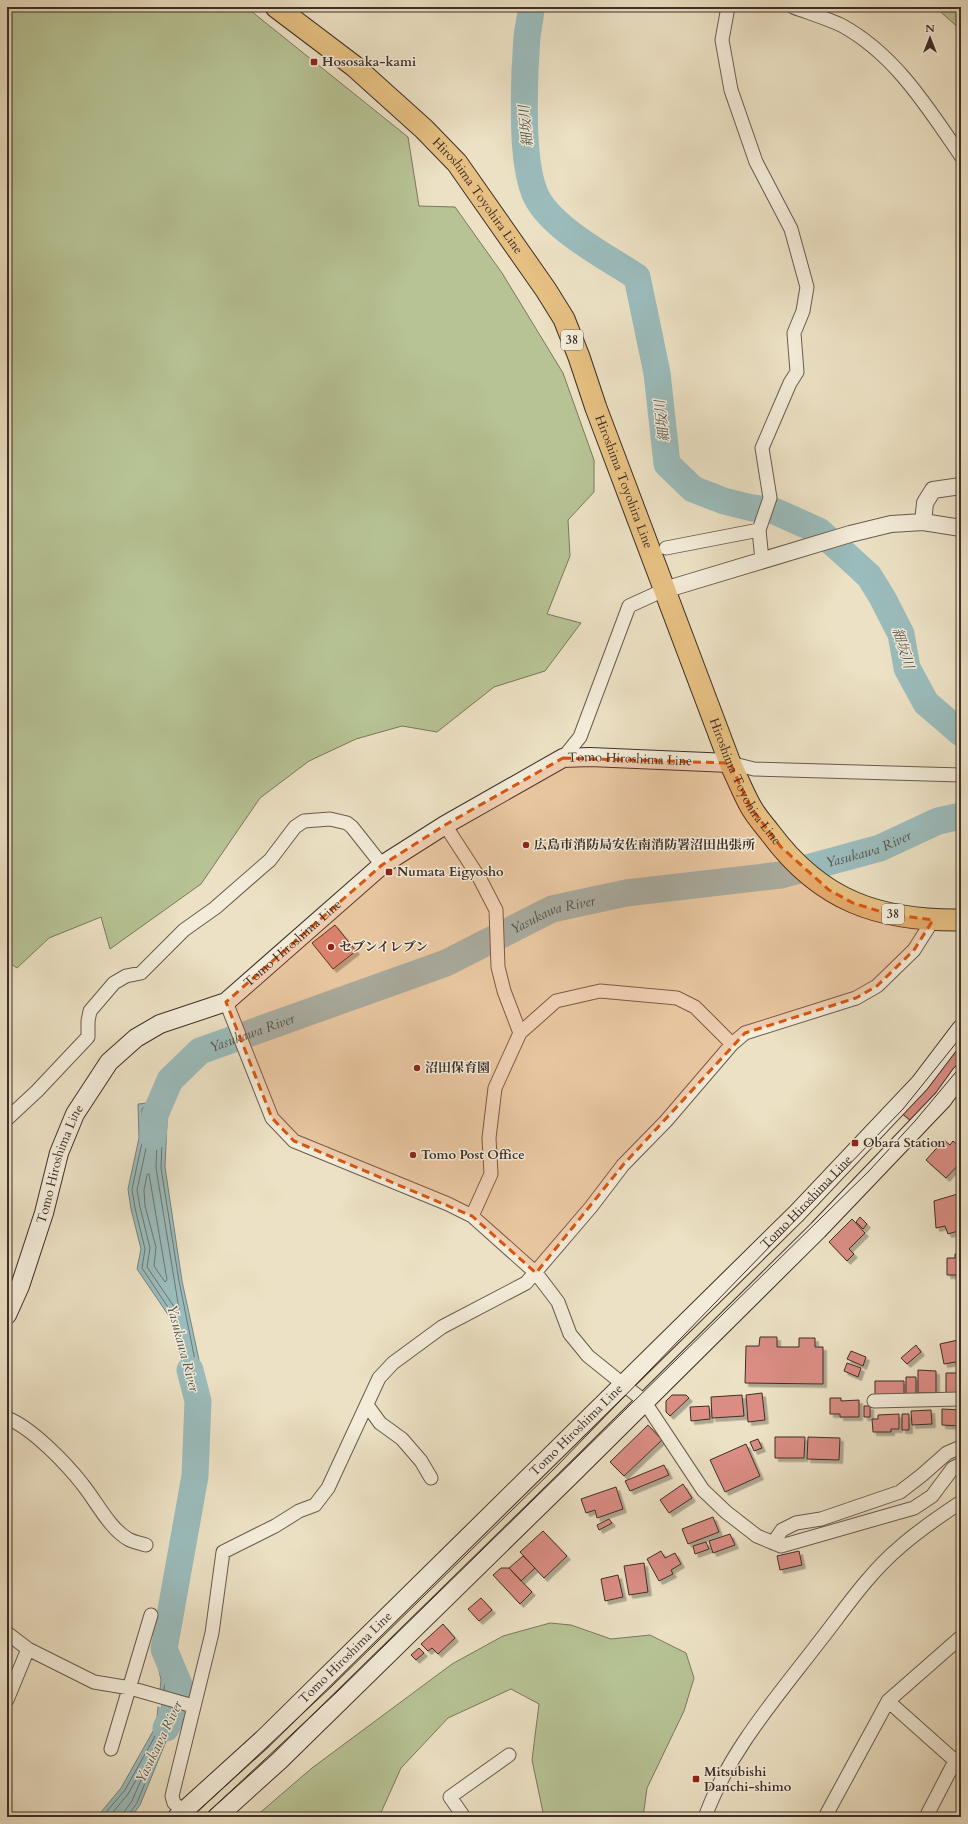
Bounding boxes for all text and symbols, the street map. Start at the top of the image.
north arrow [910,18,950,58]
text: N [925,21,935,36]
place label: Hososaka-kami [322,53,416,71]
marker: Hososaka-kami [309,57,319,67]
water label: 細坂川 [515,102,537,148]
street label: Hiroshima Toyohira Line [428,134,527,258]
road number: 38 [561,330,583,350]
water label: 細坂川 [650,397,674,443]
street label: Hiroshima Toyohira Line [590,412,657,551]
water label: 細坂川 [888,625,919,673]
street label: Hiroshima Toyohira Line [705,715,785,849]
street label: Tomo Hiroshima Line [567,748,692,770]
water label: Yasukawa River [823,825,915,872]
place label: 広島市消防局安佐南消防署沼田出張所 [534,836,755,854]
marker: 広島市消防局安佐南消防署沼田出張所 [521,840,531,850]
place label: Numata Eigyosho [397,863,504,881]
marker: Numata Eigyosho [384,867,394,877]
water label: Yasukawa River [507,890,597,938]
street label: Tomo Hiroshima Line [240,896,345,991]
road number: 38 [882,904,904,924]
place label: セブンイレブン [339,938,428,956]
marker: セブンイレブン [326,942,336,952]
water label: Yasukawa River [207,1008,298,1056]
place label: 沼田保育園 [425,1059,490,1077]
marker: 沼田保育園 [412,1063,422,1073]
street label: Tomo Hiroshima Line [32,1101,88,1226]
place label: Obara Station [863,1134,946,1152]
marker: Obara Station [850,1138,860,1148]
place label: Tomo Post Office [421,1146,525,1164]
marker: Tomo Post Office [408,1150,418,1160]
street label: Tomo Hiroshima Line [757,1151,856,1253]
water label: Yasukawa River [162,1302,204,1394]
street label: Tomo Hiroshima Line [526,1380,627,1480]
street label: Tomo Hiroshima Line [295,1607,396,1708]
water label: Yasukawa River [131,1697,187,1786]
place label: Mitsubishi Danchi-shimo [704,1763,792,1796]
marker: Mitsubishi Danchi-shimo [691,1774,701,1784]

